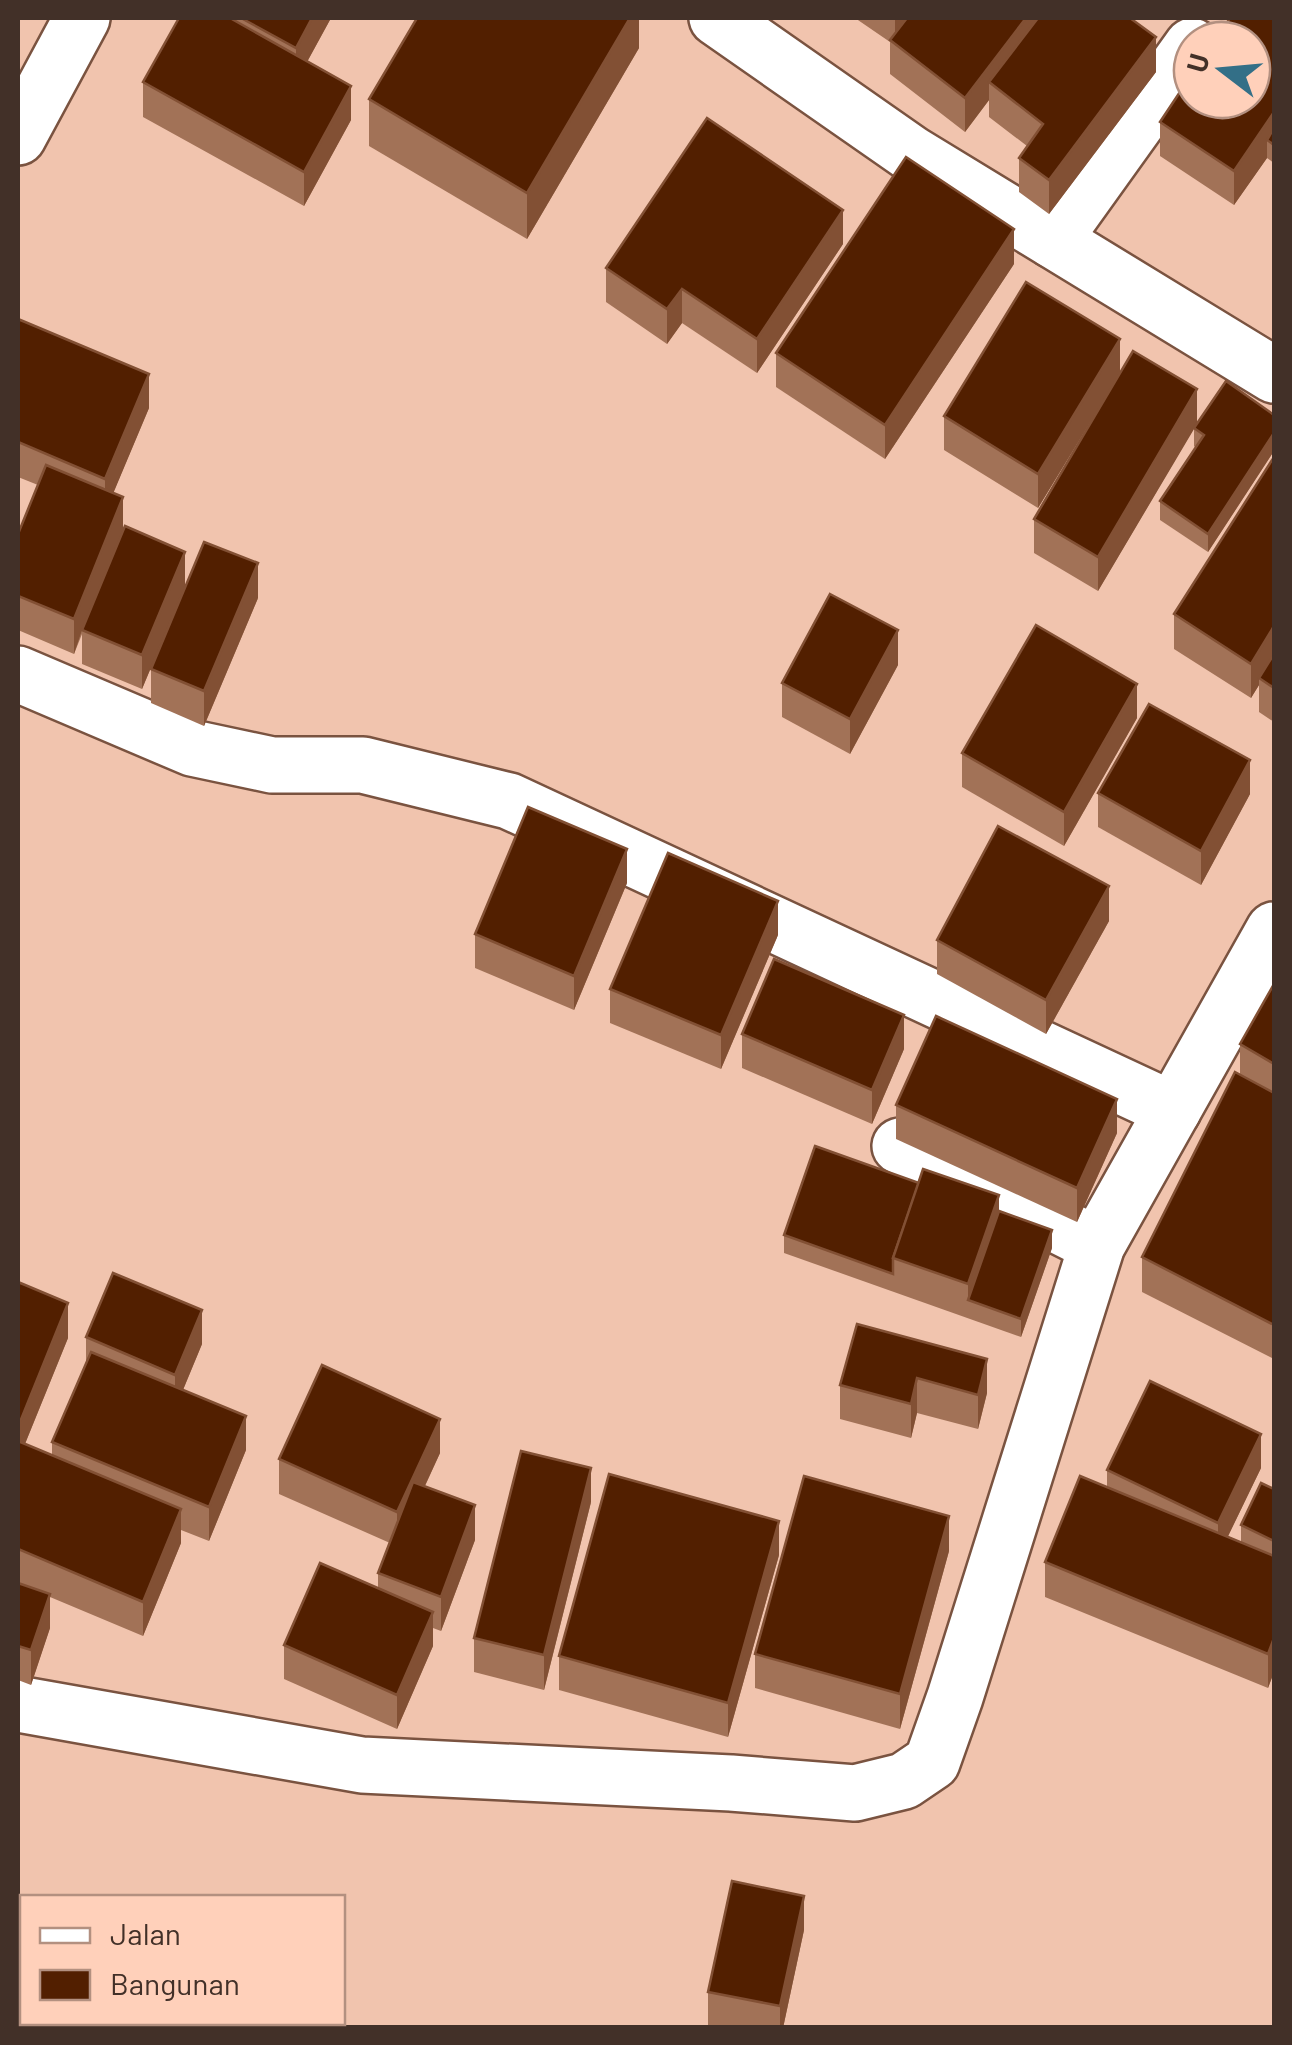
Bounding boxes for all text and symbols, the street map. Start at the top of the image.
north arrow [1172,20,1272,120]
text: U [1178,50,1216,76]
legend [20,1895,345,2025]
text: Jalan [110,1915,181,1951]
text: Bangunan [110,1965,240,2001]

